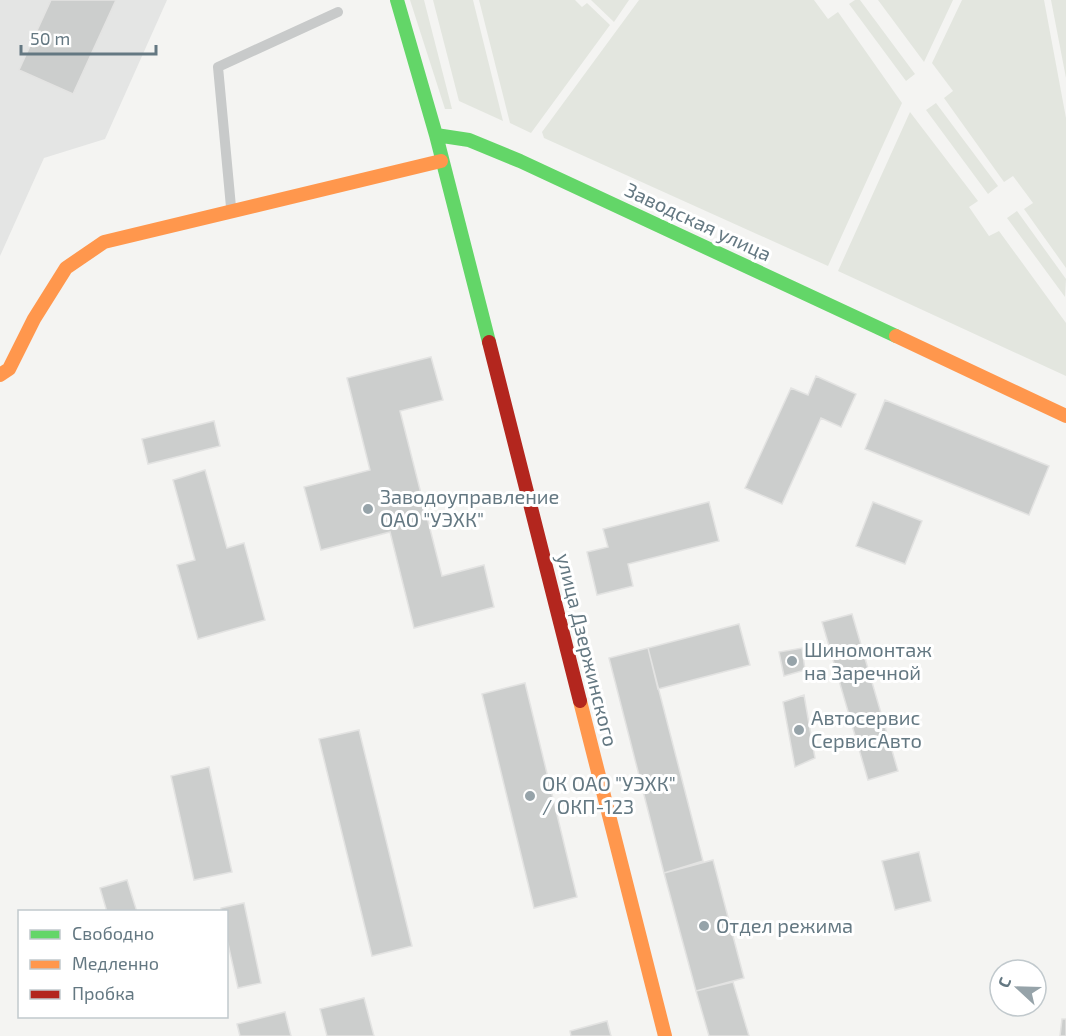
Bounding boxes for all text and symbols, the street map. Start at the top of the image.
scale bar [21,18,156,56]
text: 50 m [30,27,70,49]
street label: Заводская улица [621,177,775,266]
place label: Заводоуправление ОАО "УЭХК" [380,484,559,531]
marker: Заводоуправление ОАО "УЭХК" [361,502,375,516]
street label: улица Дзержинского [551,551,624,749]
place label: Шиномонтаж на Заречной [804,637,932,684]
marker: Шиномонтаж на Заречной [785,654,799,668]
place label: Автосервис СервисАвто [811,705,922,752]
marker: Автосервис СервисАвто [792,723,806,737]
place label: ОК ОАО "УЭХК" / ОКП-123 [542,771,676,818]
marker: ОК ОАО "УЭХК" / ОКП-123 [523,789,537,803]
legend [18,910,228,1018]
place label: Отдел режима [716,913,853,937]
marker: Отдел режима [697,919,711,933]
text: Свободно [72,922,154,944]
text: Медленно [72,952,159,974]
north arrow [988,958,1048,1018]
text: С [993,974,1014,990]
text: Пробка [72,982,135,1004]

